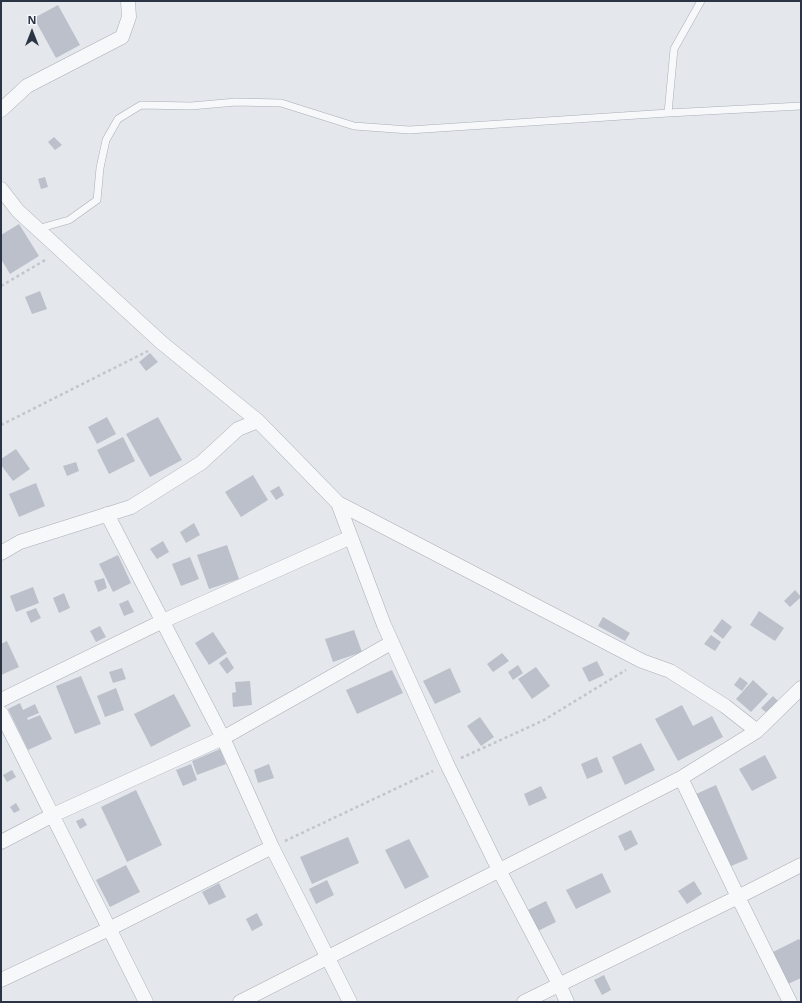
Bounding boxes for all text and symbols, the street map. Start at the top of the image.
north arrow [12,12,52,52]
text: N [28,12,36,27]

